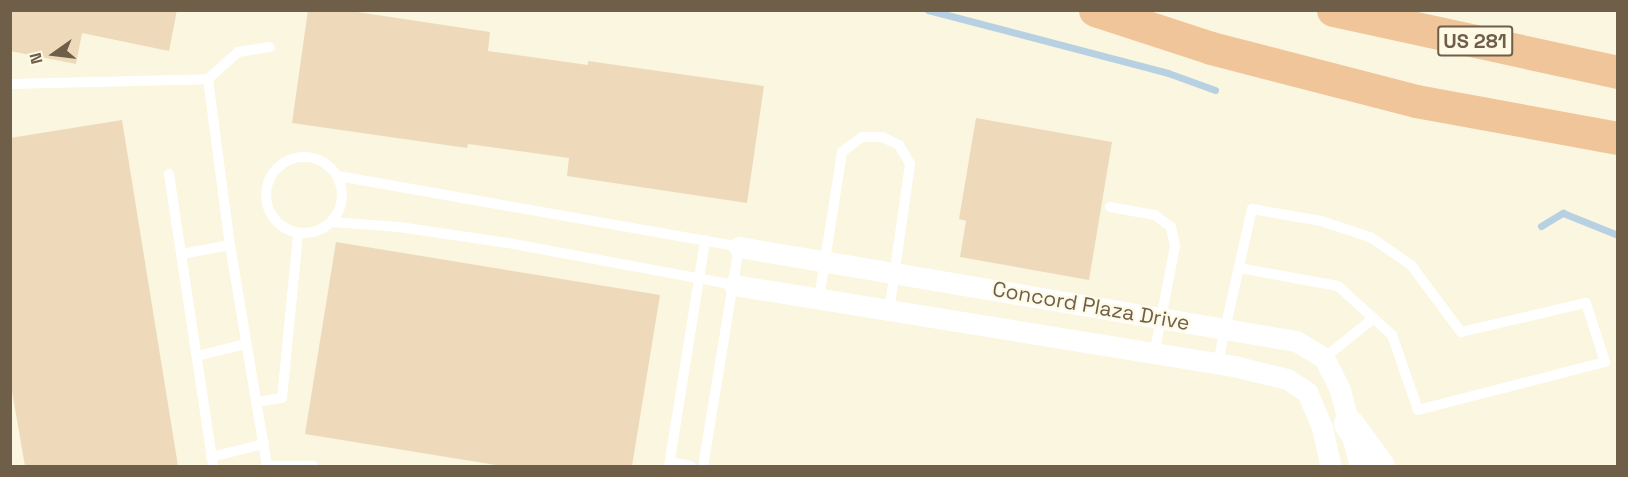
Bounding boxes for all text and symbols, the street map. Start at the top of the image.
north arrow [24,24,84,84]
road number: US 281 [1436,24,1514,58]
text: N [25,51,48,66]
street label: Concord Plaza Drive [990,276,1192,336]

